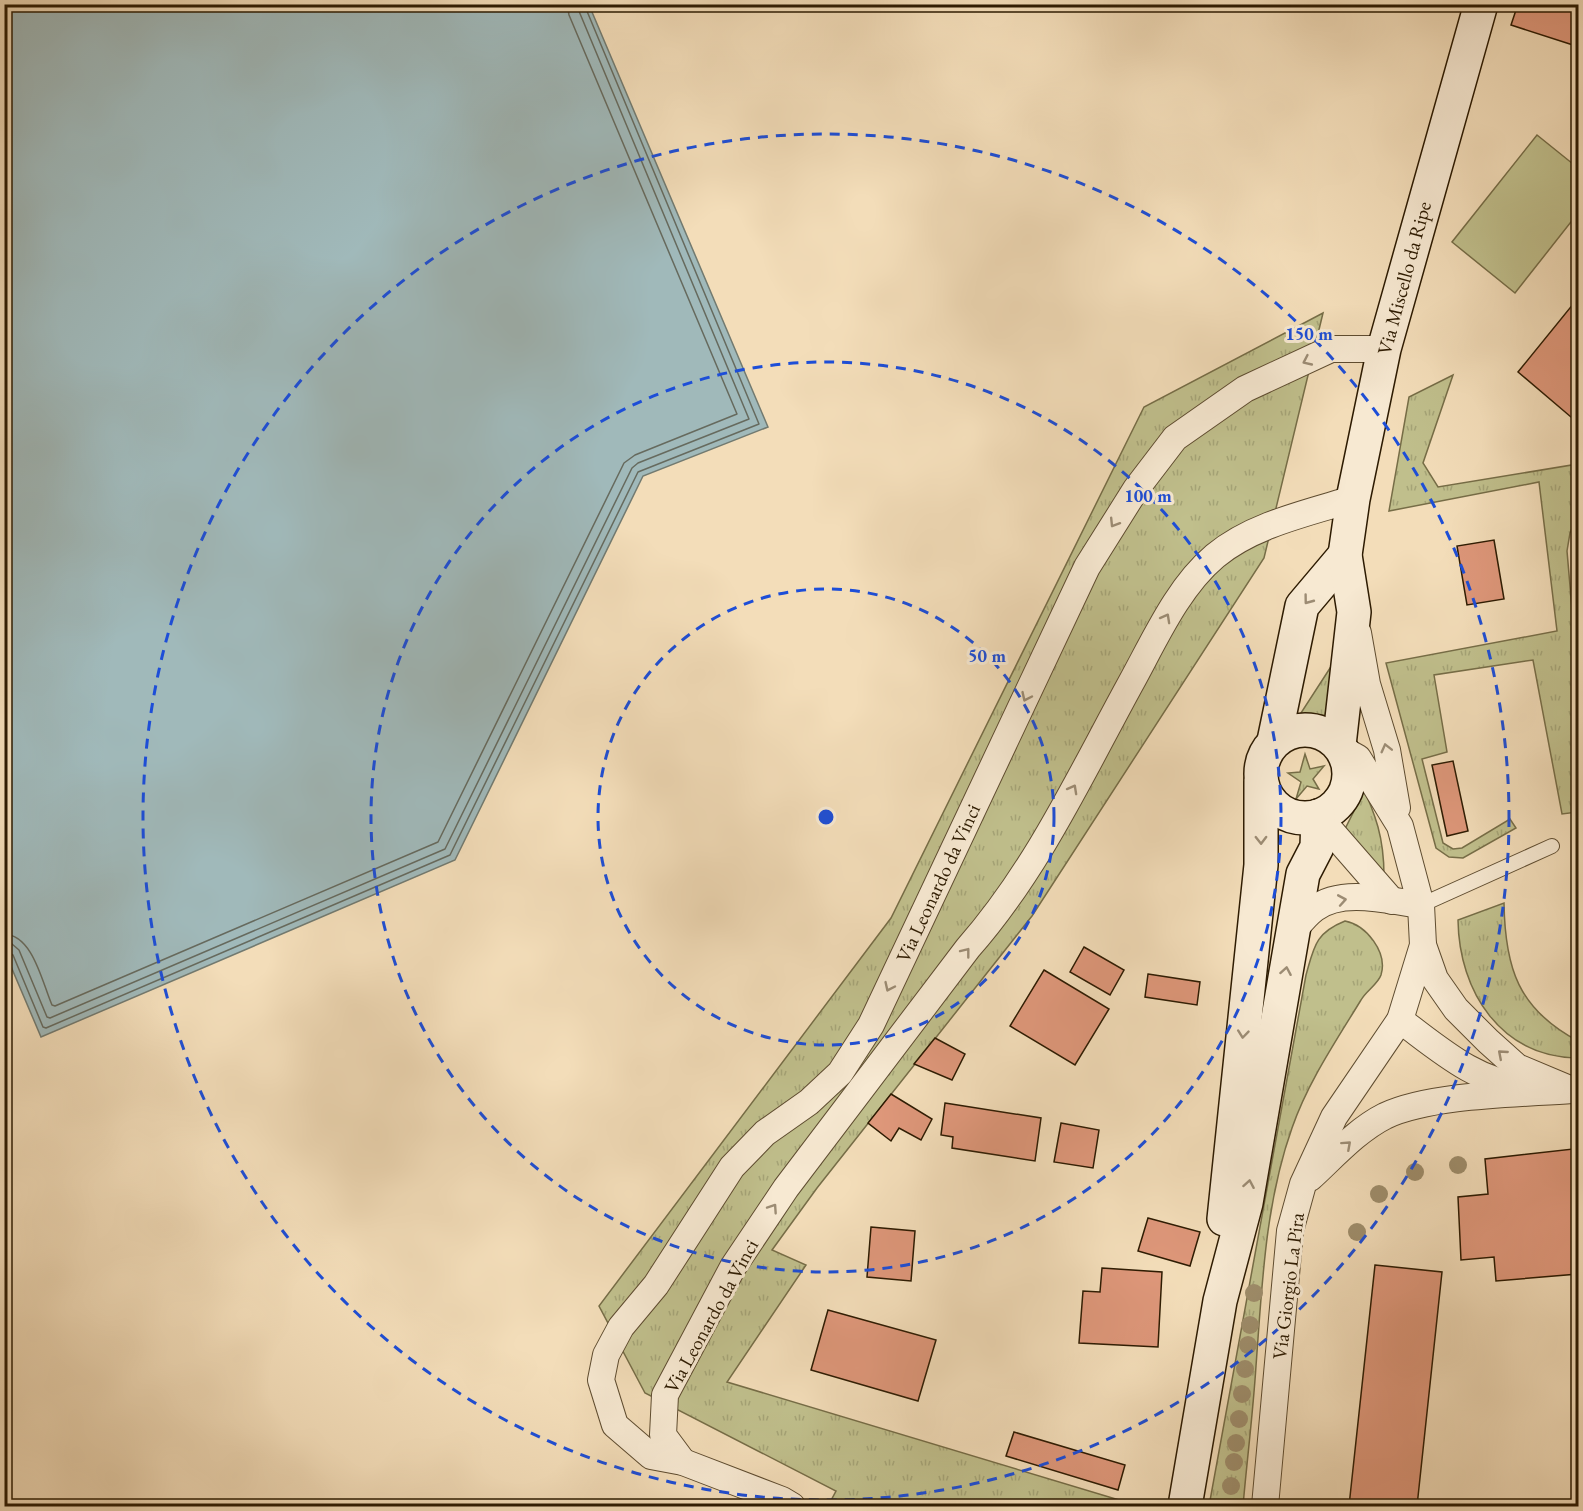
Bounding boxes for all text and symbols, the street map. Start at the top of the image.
street label: Via Miscello da Ripe [1371,198,1437,358]
text: 150 m [1285,322,1333,345]
one-way arrow [1302,353,1313,365]
text: 100 m [1124,484,1172,507]
one-way arrow [1110,517,1122,527]
one-way arrow [1304,593,1315,604]
one-way arrow [1159,614,1171,625]
text: 50 m [968,644,1006,667]
one-way arrow [1022,690,1034,701]
one-way arrow [1380,743,1393,753]
one-way arrow [1066,785,1077,796]
street label: Via Leonardo da Vinci [890,799,986,966]
centre of rings [816,807,836,827]
one-way arrow [1255,836,1267,845]
one-way arrow [1336,894,1346,907]
one-way arrow [958,948,969,959]
one-way arrow [1280,966,1292,975]
one-way arrow [884,980,896,991]
one-way arrow [1237,1029,1249,1039]
one-way arrow [1498,1050,1509,1061]
one-way arrow [1340,1141,1351,1152]
one-way arrow [1242,1179,1255,1189]
one-way arrow [766,1204,777,1215]
street label: Via Giorgio La Pira [1266,1211,1310,1361]
street label: Via Leonardo da Vinci [658,1234,764,1398]

